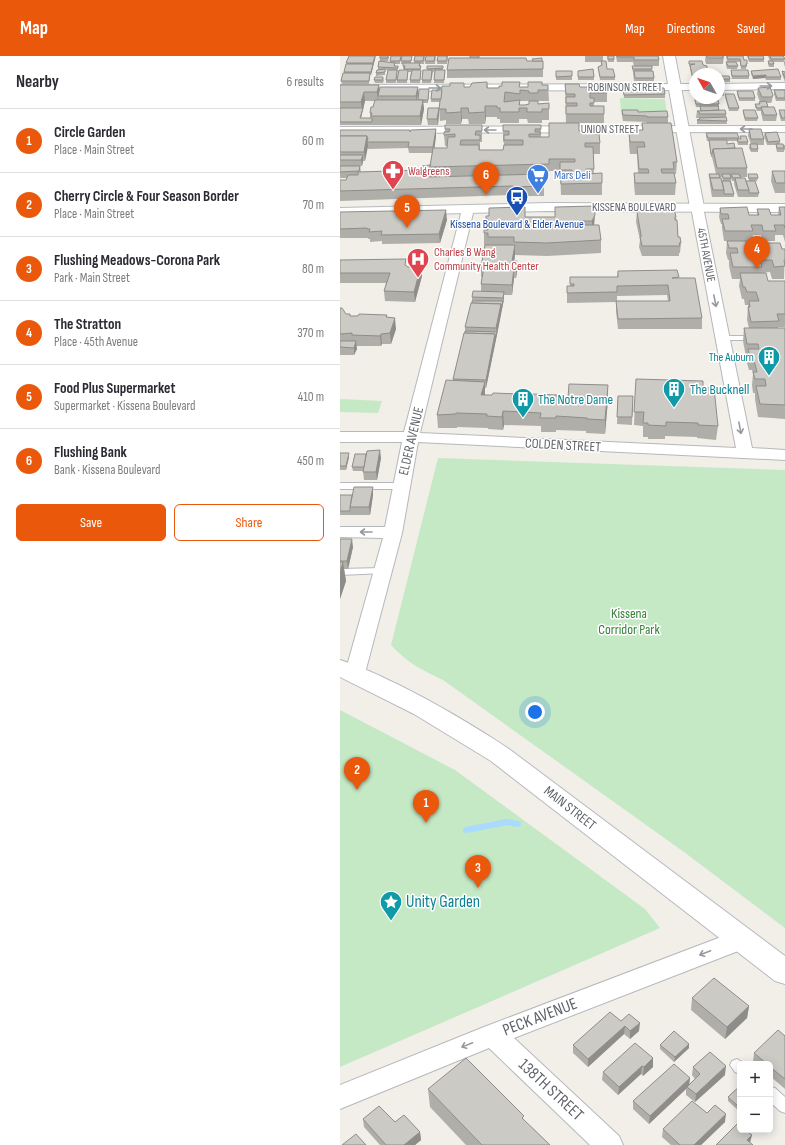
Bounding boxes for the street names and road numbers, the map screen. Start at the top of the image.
street label: ROBINSON STREET [588,80,662,95]
street label: UNION STREET [581,122,639,137]
street label: KISSENA BOULEVARD [592,200,676,215]
street label: 45TH AVENUE [693,227,719,283]
street label: ELDER AVENUE [395,405,427,477]
street label: COLDEN STREET [525,435,602,455]
street label: MAIN STREET [540,782,600,834]
street label: PECK AVENUE [500,994,580,1040]
street label: 138TH STREET [514,1055,588,1125]

